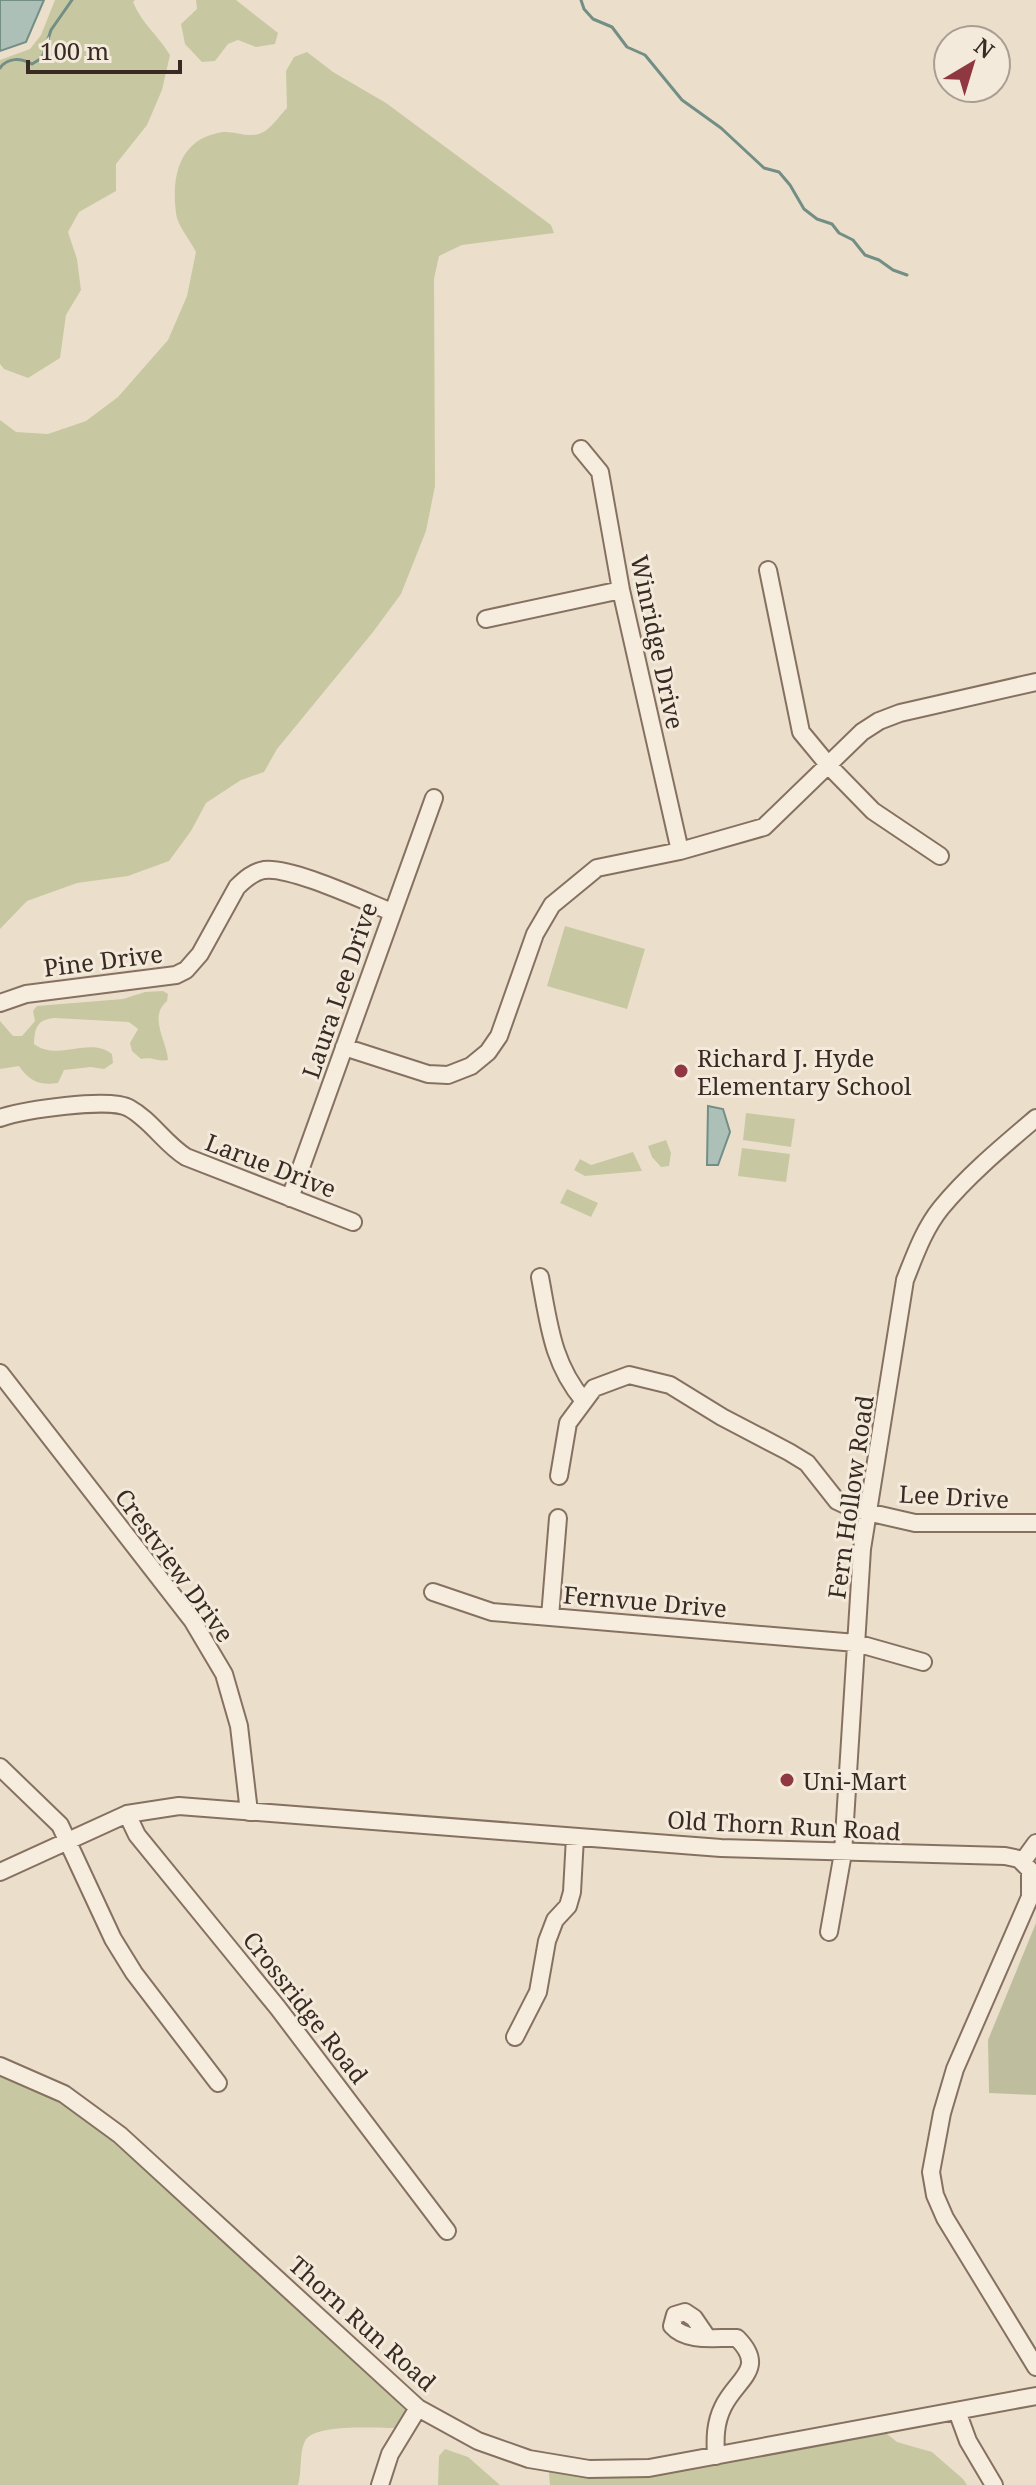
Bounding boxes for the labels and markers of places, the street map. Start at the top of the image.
place label: Richard J. Hyde Elementary School [697,1041,912,1102]
marker: Richard J. Hyde Elementary School [672,1062,690,1080]
place label: Uni-Mart [803,1764,907,1797]
marker: Uni-Mart [778,1771,796,1789]

